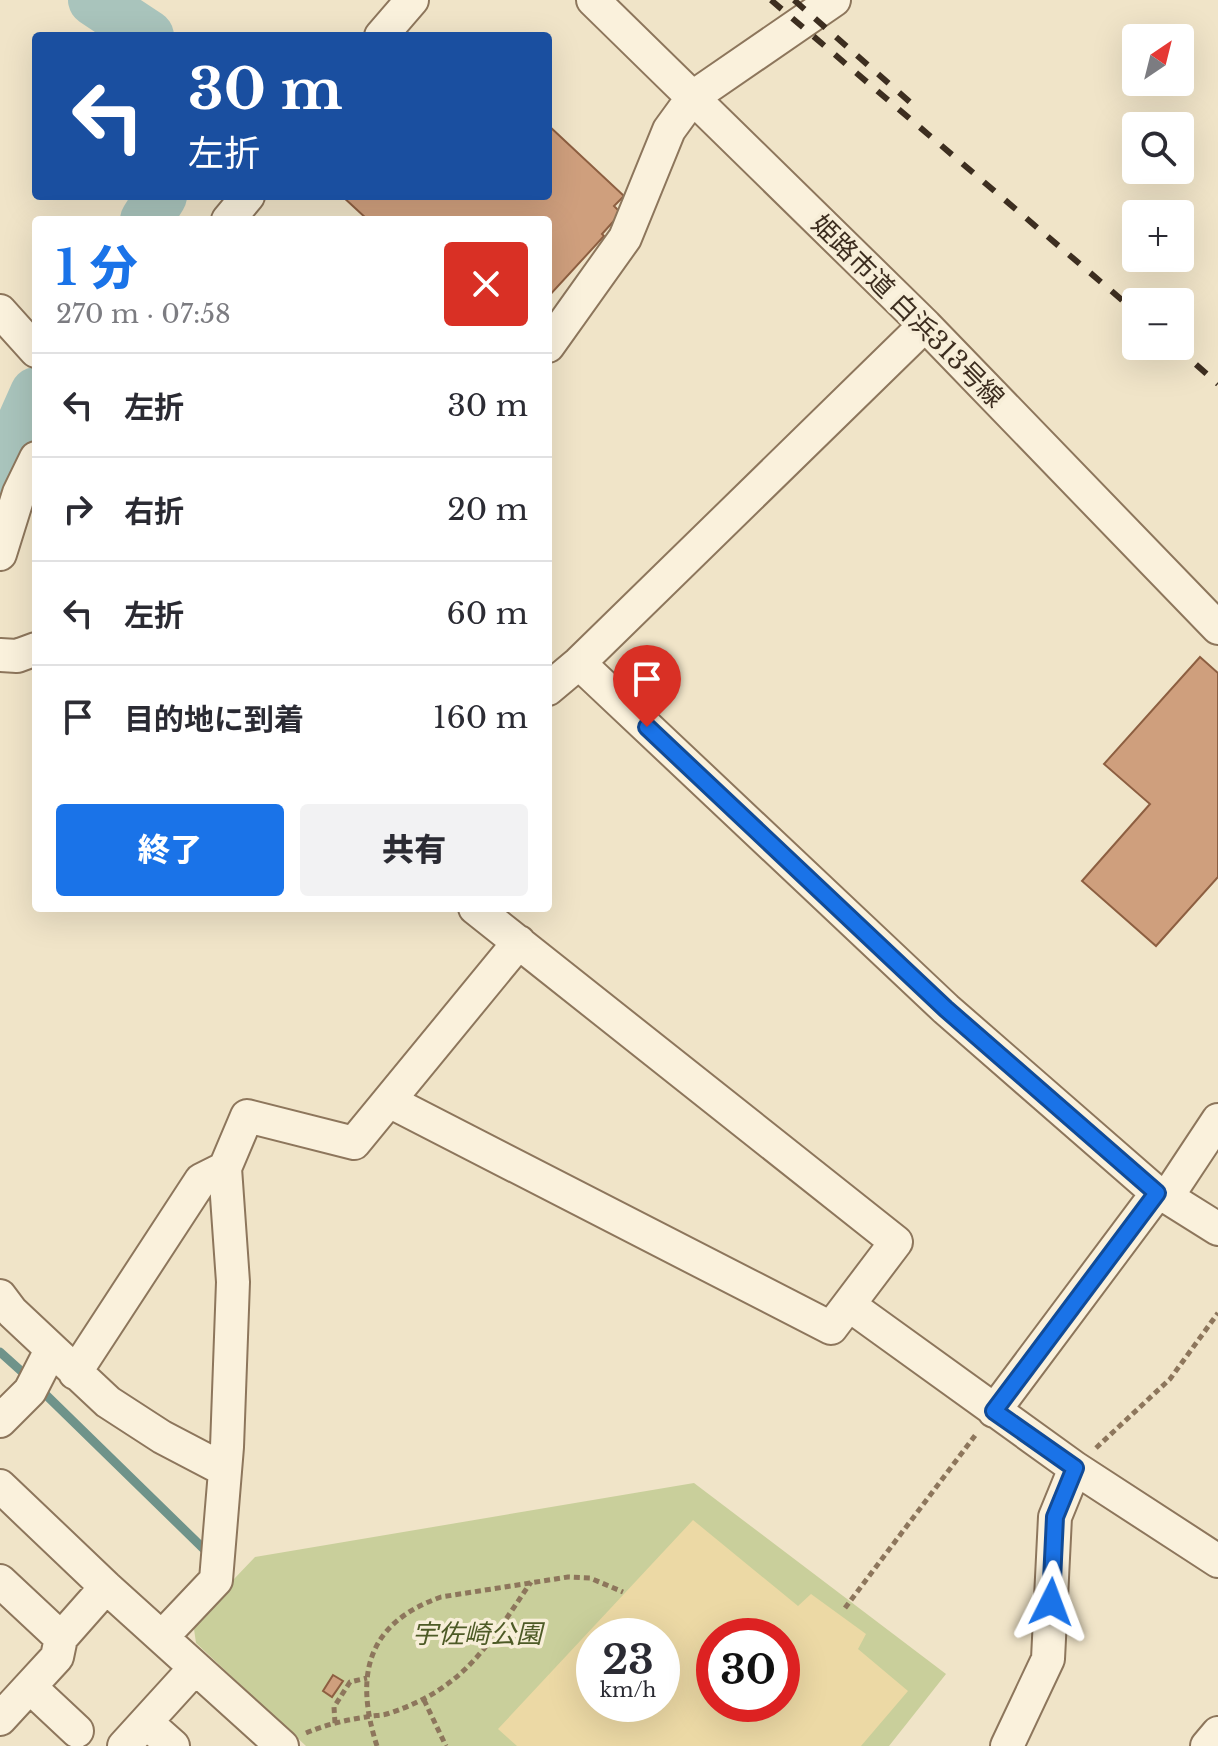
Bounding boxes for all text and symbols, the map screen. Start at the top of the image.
north arrow [1122,24,1194,96]
map controls [1122,24,1194,360]
text: 30 m [188,55,343,124]
icon: left [56,64,160,168]
button: search [1122,112,1194,184]
text: 左折 [188,131,260,176]
button: + [1122,200,1194,272]
street label: 姫路市道 白浜313号線 [805,208,1011,414]
text: 1 分 [56,238,138,298]
button: close [444,242,528,326]
button: − [1122,288,1194,360]
text: 270 m · 07:58 [56,298,231,330]
icon: left [56,383,100,427]
text: 30 m [447,387,528,424]
text: 左折 [124,389,184,426]
icon: right [56,487,100,531]
text: 20 m [447,491,528,528]
text: 右折 [124,493,184,530]
icon: left [56,591,100,635]
text: 60 m [446,595,528,632]
text: 左折 [124,597,184,634]
pin [613,645,681,727]
icon: arrive [625,657,669,701]
icon: arrive [56,695,100,739]
text: 160 m [433,699,528,736]
text: 目的地に到着 [124,701,304,738]
button: 終了 [56,804,284,896]
button: 共有 [300,804,528,896]
position arrow [1009,1560,1093,1644]
park label: 宇佐崎公園 [412,1618,546,1650]
speed limit sign: 30 [696,1618,800,1722]
text: 23 [602,1635,654,1685]
text: km/h [600,1678,656,1702]

